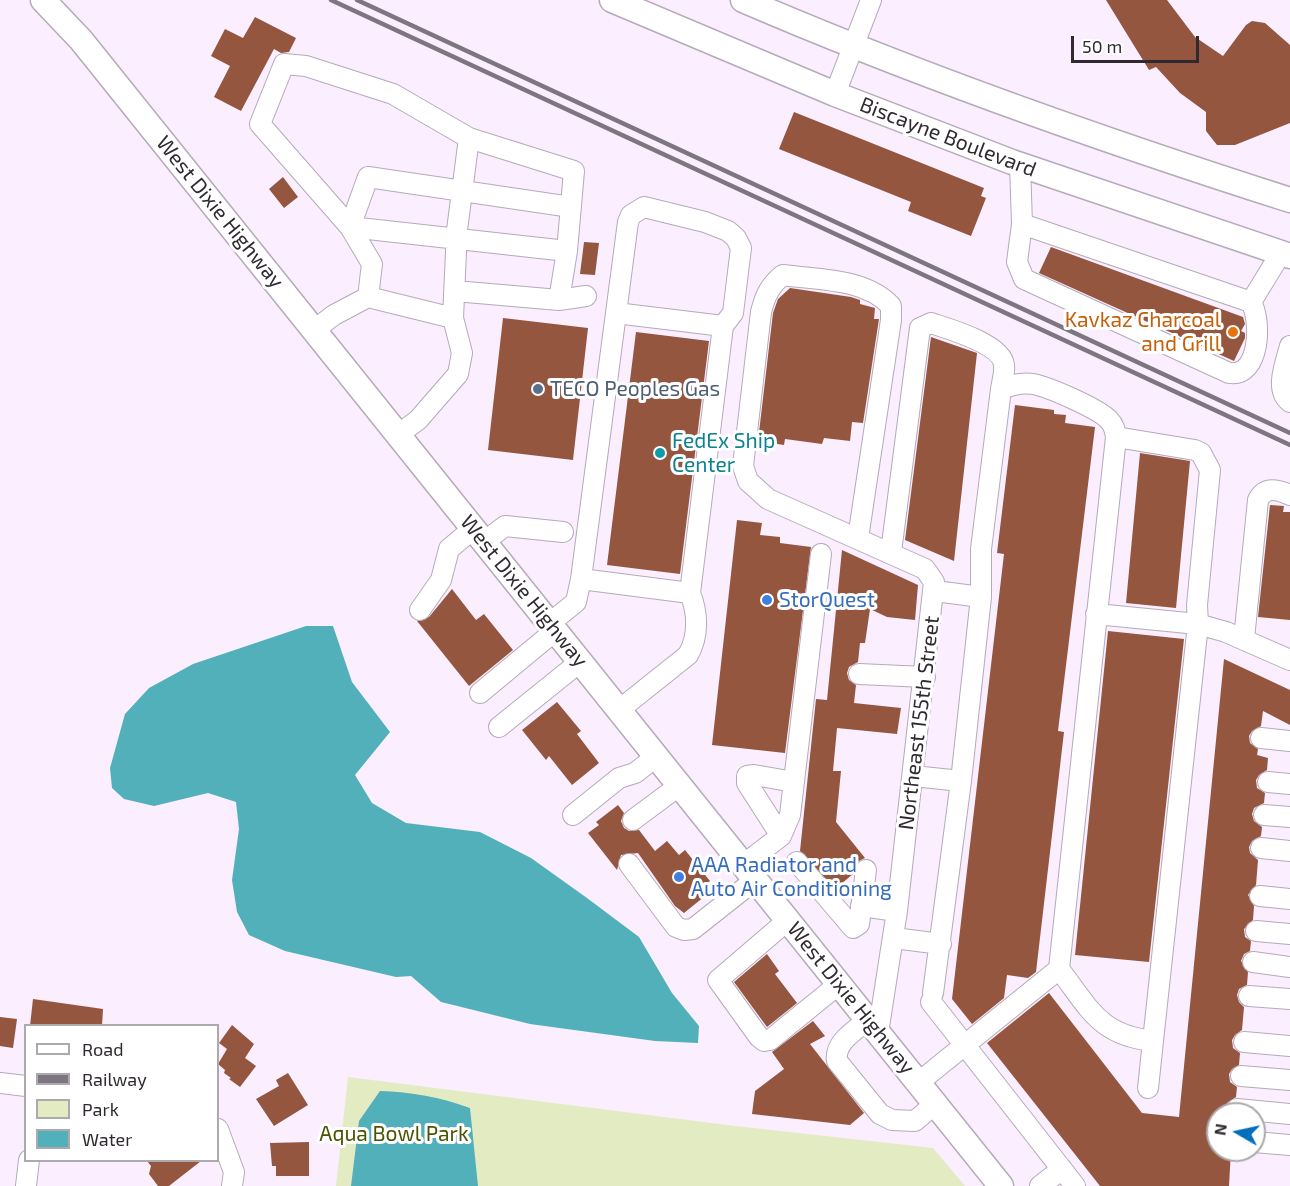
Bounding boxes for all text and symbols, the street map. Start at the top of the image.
scale bar [1074,24,1202,62]
text: 50 m [1082,35,1122,57]
street label: Biscayne Boulevard [856,92,1040,182]
street label: West Dixie Highway [151,131,289,293]
place label: Kavkaz Charcoal and Grill [1065,307,1221,357]
marker: Kavkaz Charcoal and Grill [1226,325,1240,339]
place label: TECO Peoples Gas [550,376,720,402]
marker: TECO Peoples Gas [531,382,545,396]
place label: FedEx Ship Center [672,428,775,478]
marker: FedEx Ship Center [653,446,667,460]
street label: West Dixie Highway [455,510,593,672]
place label: StorQuest [779,587,875,613]
marker: StorQuest [760,593,774,607]
street label: Northeast 155th Street [893,614,945,832]
place label: AAA Radiator and Auto Air Conditioning [691,852,892,902]
marker: AAA Radiator and Auto Air Conditioning [672,870,686,884]
street label: West Dixie Highway [782,917,920,1079]
legend [24,1024,219,1162]
text: Road [82,1038,123,1060]
text: Railway [82,1068,147,1090]
text: Park [82,1098,119,1120]
north arrow [1206,1102,1266,1162]
park label: Aqua Bowl Park [319,1121,469,1147]
text: N [1209,1122,1230,1137]
text: Water [82,1128,132,1150]

